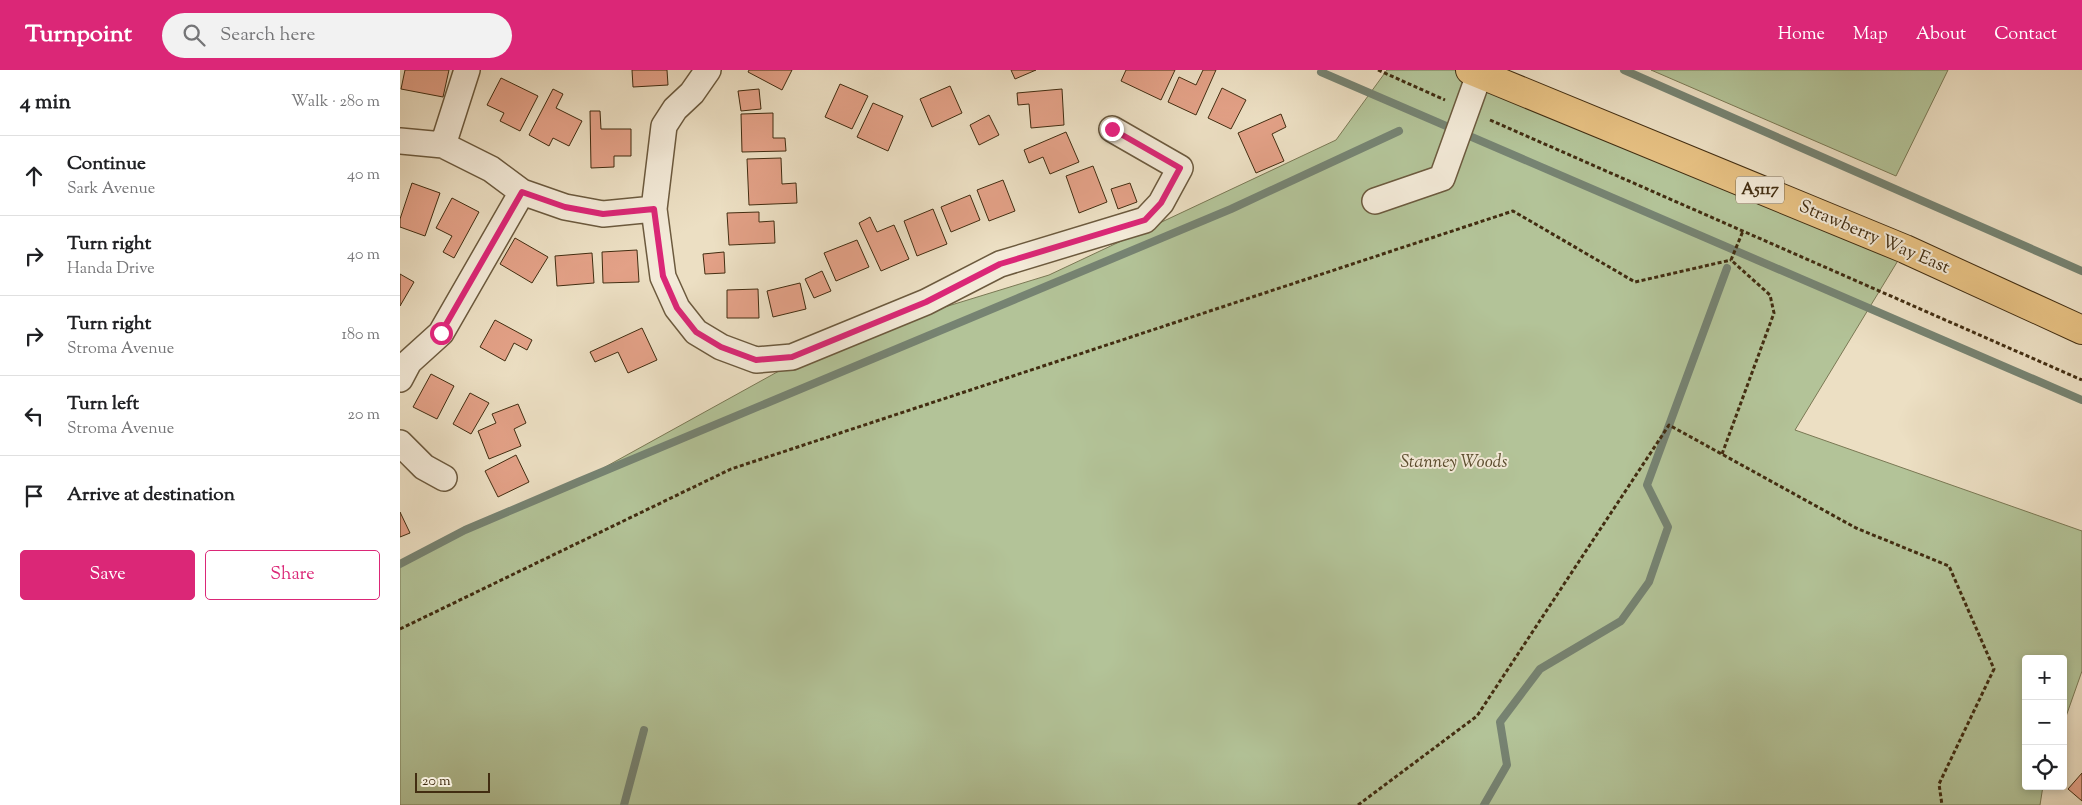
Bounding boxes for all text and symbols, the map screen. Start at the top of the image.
search box [162,13,512,58]
text: Turnpoint [25,18,132,52]
icon: search [180,21,208,49]
text: Search here [220,22,315,49]
text: Home [1778,22,1825,48]
text: Map [1853,22,1888,48]
text: About [1916,22,1966,48]
text: Contact [1994,22,2057,48]
text: 4 min [20,88,71,118]
text: Walk · 280 m [291,91,380,114]
route end [1101,118,1124,141]
text: Continue [67,151,146,178]
icon: ahead [20,162,48,190]
text: 40 m [347,164,380,187]
road number: A5117 [1736,176,1784,204]
text: Sark Avenue [67,178,155,201]
street label: Strawberry Way East [1795,194,1953,282]
text: Turn right [67,231,151,258]
icon: right [20,242,48,270]
text: 40 m [347,244,380,267]
text: Handa Drive [67,258,155,281]
text: Turn right [67,311,151,338]
icon: right [20,322,48,350]
route start [430,322,453,345]
text: 180 m [341,324,380,347]
text: Stroma Avenue [67,338,174,361]
text: Turn left [67,391,139,418]
icon: left [20,402,48,430]
text: 20 m [347,404,380,427]
text: Stroma Avenue [67,418,174,441]
park label: Stanney Woods [1400,450,1508,476]
icon: arrive [20,482,48,510]
text: Arrive at destination [67,482,235,509]
button: Save [20,550,195,600]
button: Share [205,550,380,600]
map controls [2022,655,2067,790]
button: + [2022,655,2067,700]
button: − [2022,700,2067,745]
button: locate [2022,745,2067,790]
scale bar [415,770,490,793]
text: 20 m [422,772,451,792]

